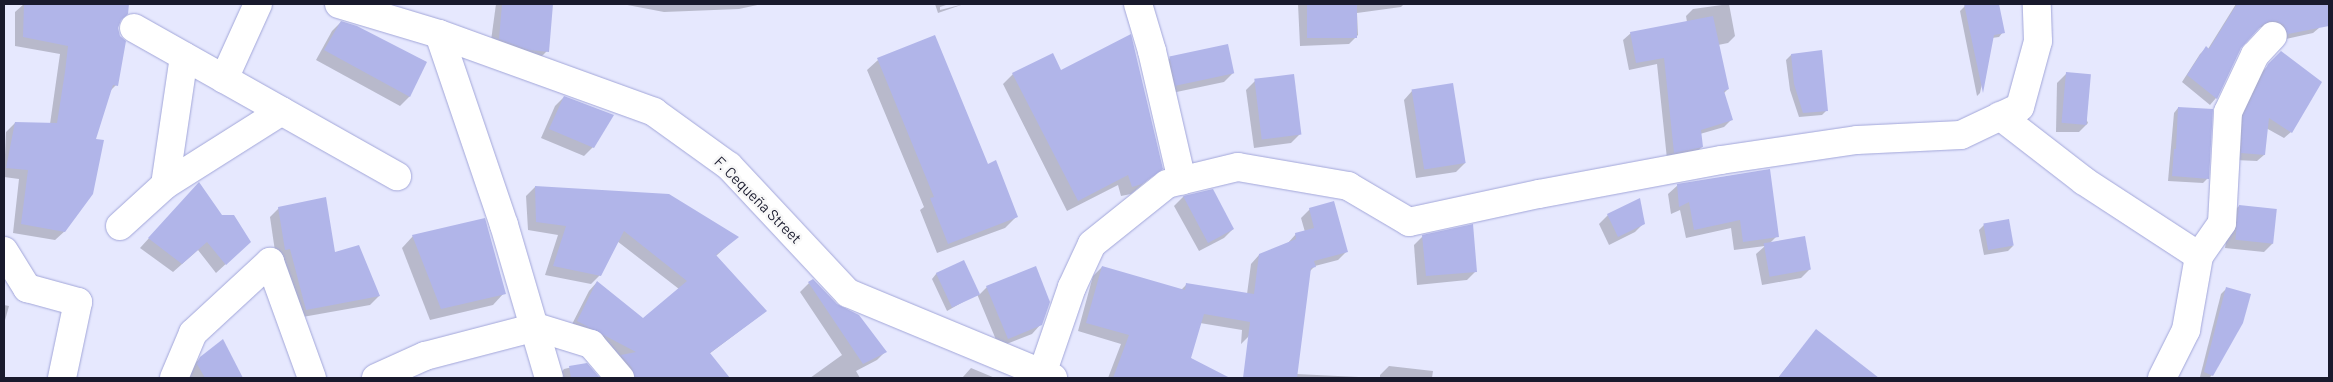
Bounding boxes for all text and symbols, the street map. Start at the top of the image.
street label: F. Cequeña Street [711,153,805,247]

